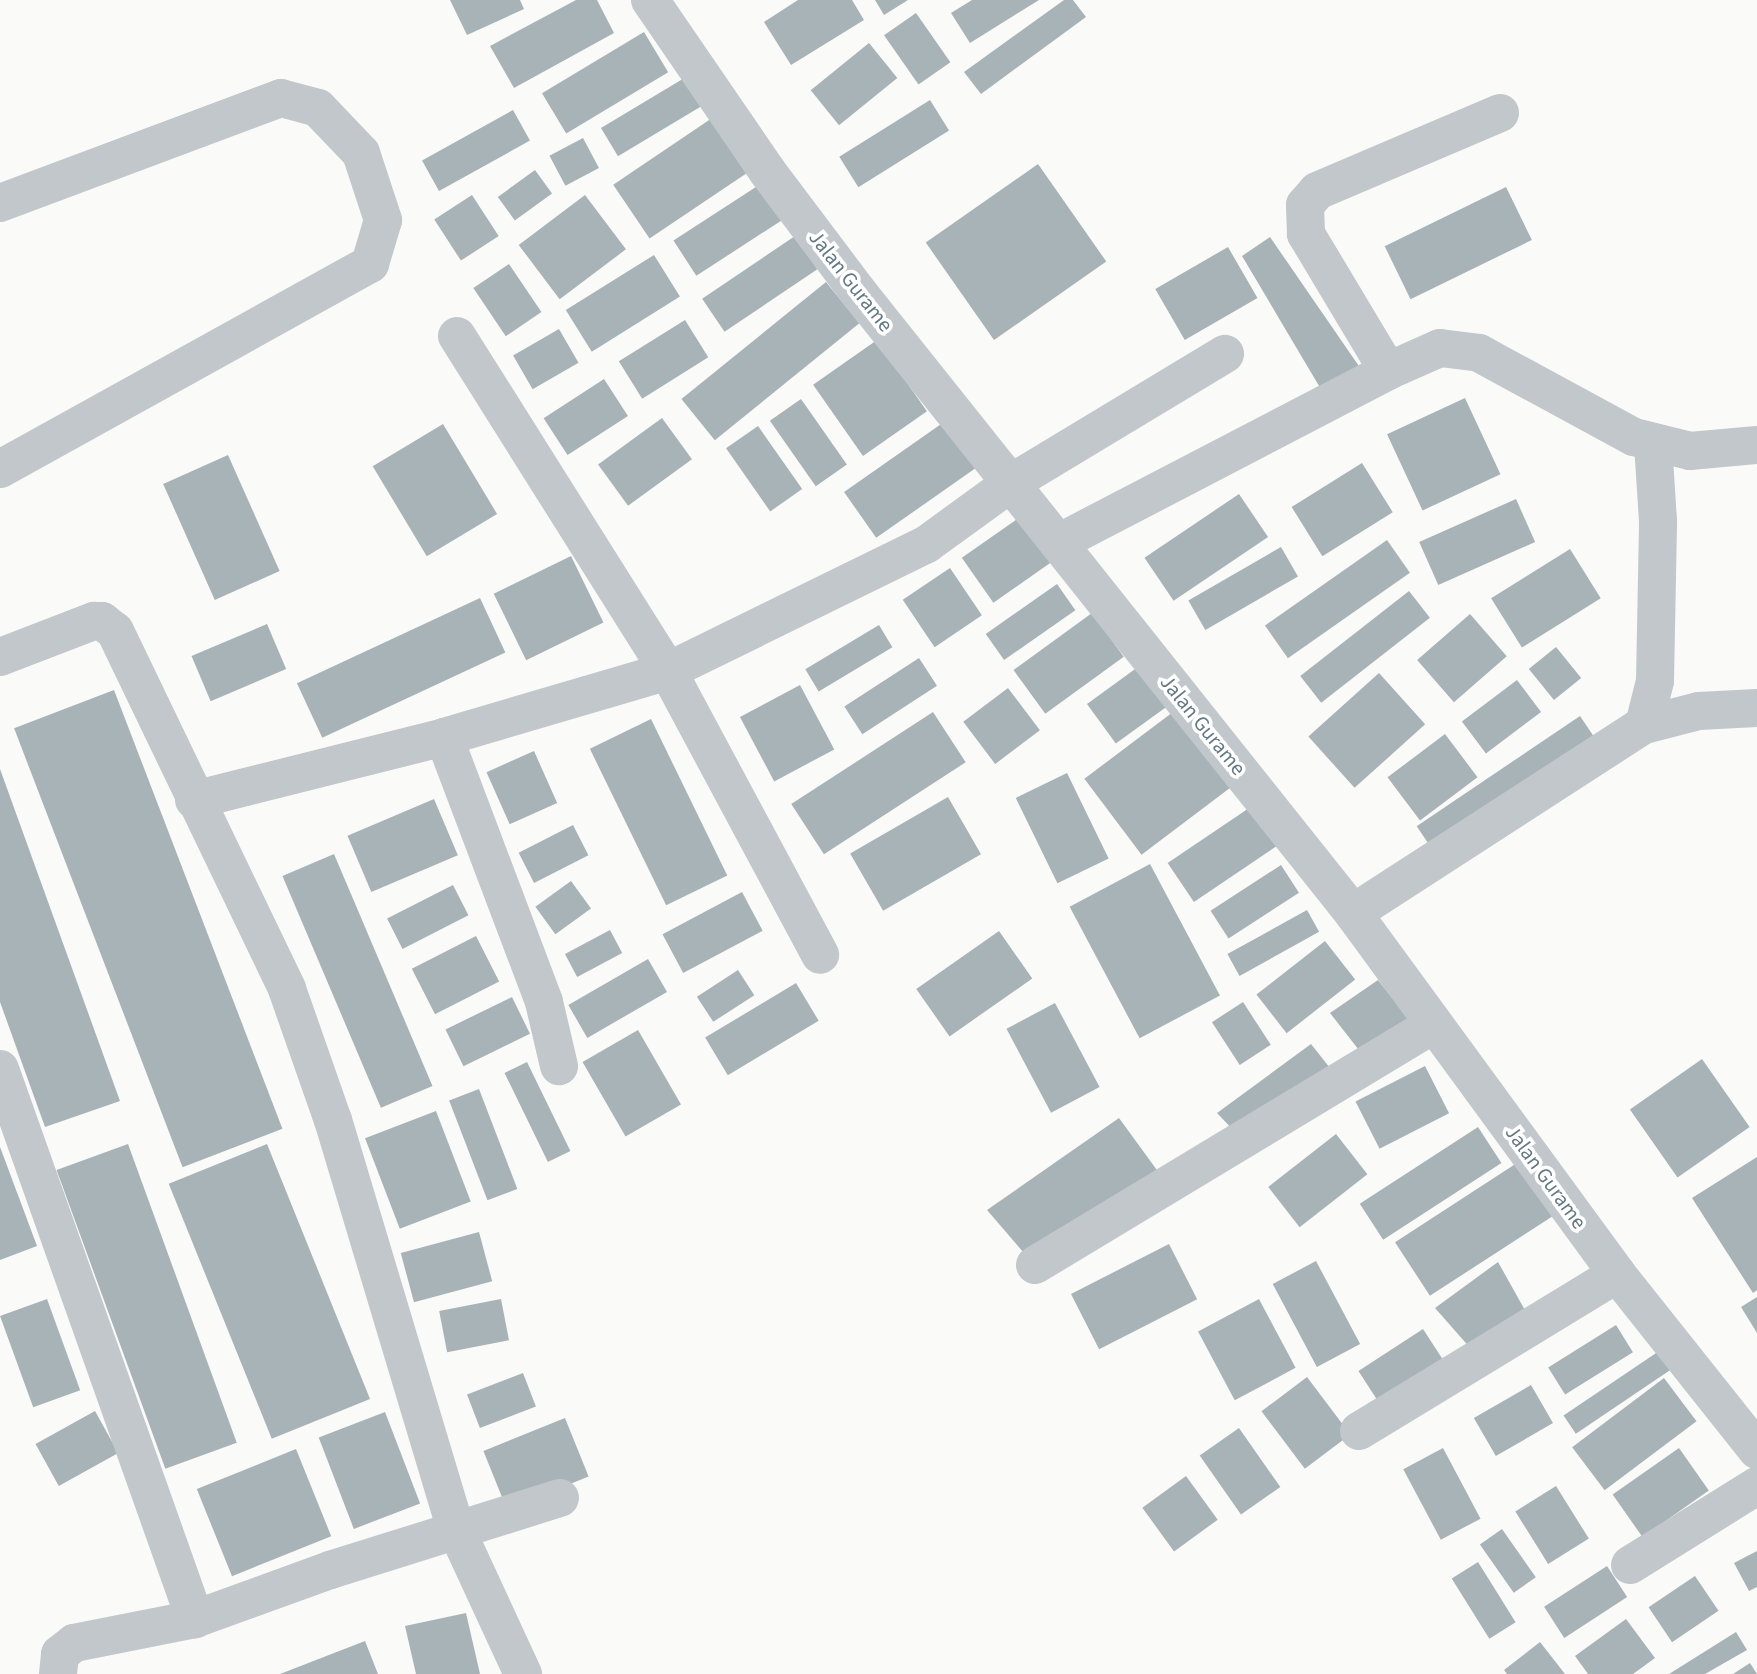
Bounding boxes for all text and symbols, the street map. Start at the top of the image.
street label: Jalan Gurame [804,225,898,337]
street label: Jalan Gurame [1155,670,1251,780]
street label: Jalan Gurame [1500,1120,1592,1234]

